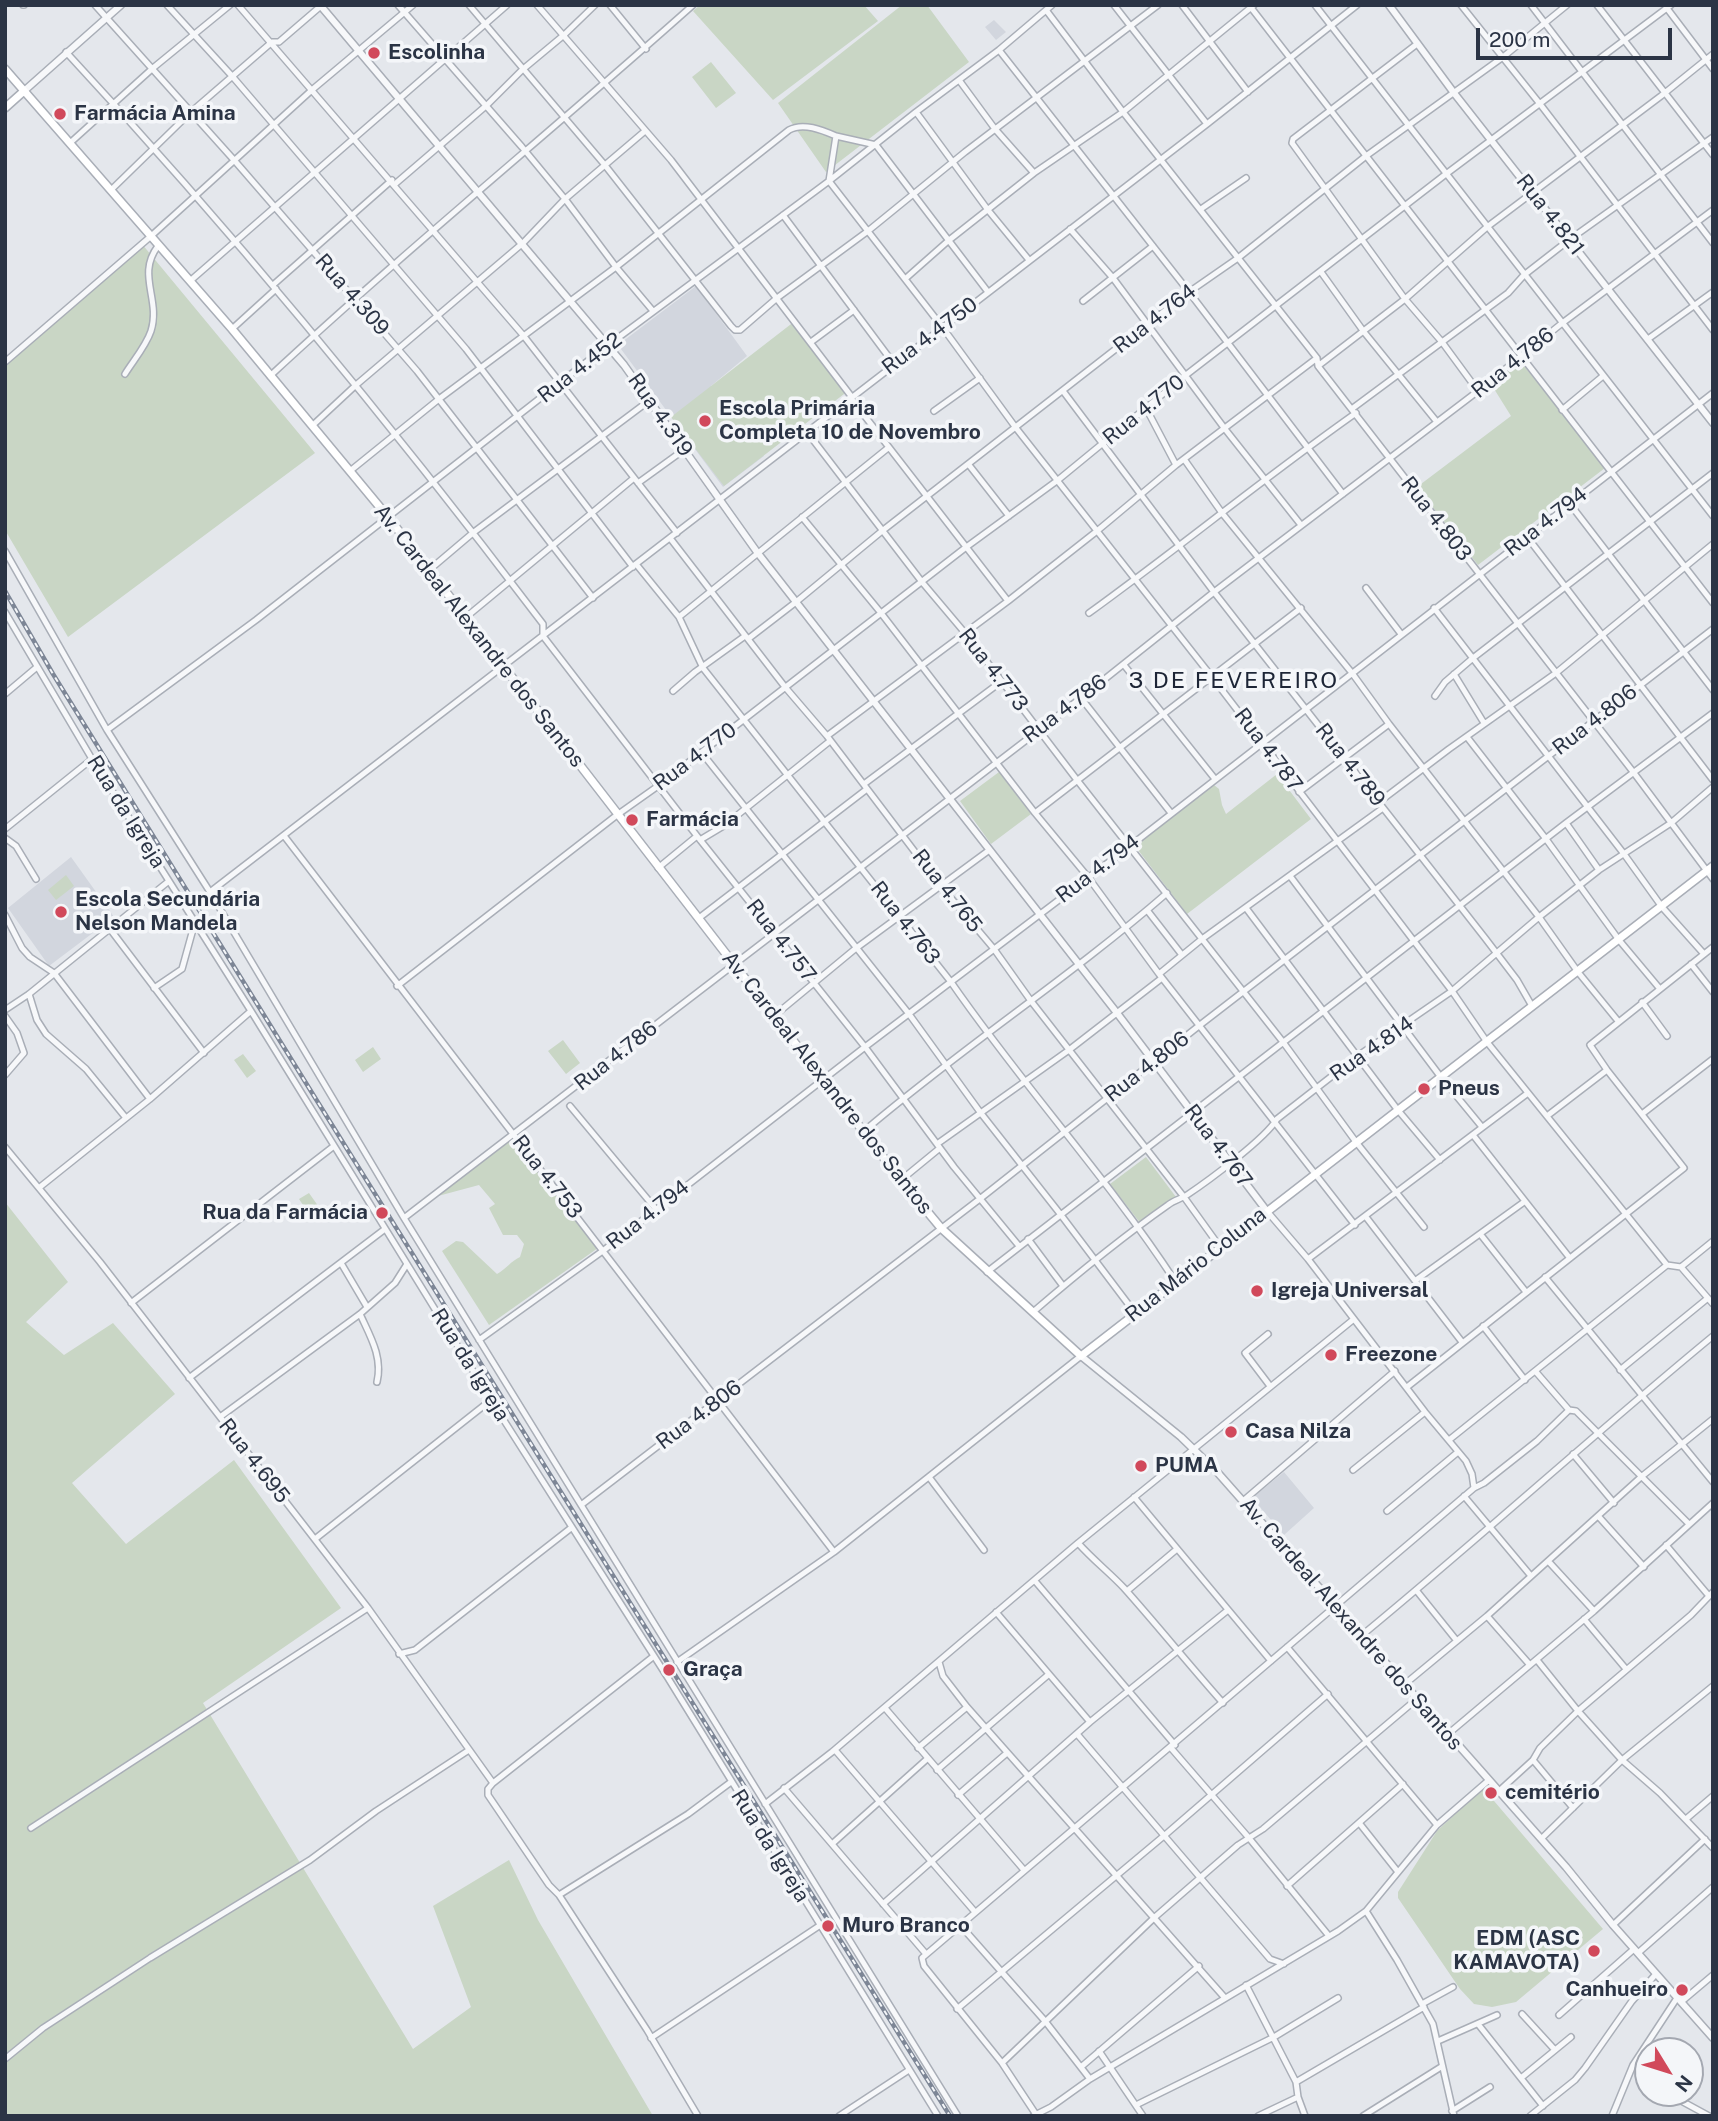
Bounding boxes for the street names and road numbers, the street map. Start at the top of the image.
street label: Rua 4.821 [1511,170,1589,260]
street label: Rua 4.309 [310,249,394,341]
street label: Rua 4.764 [1109,279,1201,359]
street label: Rua 4.4750 [877,292,983,380]
street label: Rua 4.786 [1467,322,1559,404]
street label: Rua 4.452 [533,327,627,409]
street label: Rua 4.319 [622,369,698,461]
street label: Rua 4.770 [1098,369,1190,451]
street label: Rua 4.803 [1395,472,1477,566]
street label: Rua 4.794 [1500,482,1592,562]
street label: Av. Cardeal Alexandre dos Santos [368,499,590,773]
street label: Rua 4.773 [953,624,1033,716]
street label: Rua 4.786 [1018,669,1112,749]
street label: Rua 4.806 [1548,679,1642,761]
street label: Rua 4.787 [1229,703,1307,797]
street label: Rua 4.770 [648,718,742,796]
street label: Rua 4.789 [1310,718,1390,812]
street label: Rua da Igreja [81,751,171,873]
street label: Rua 4.794 [1051,829,1145,909]
street label: Rua 4.765 [907,844,987,938]
street label: Rua 4.763 [865,877,945,969]
street label: Rua 4.757 [741,894,821,988]
street label: Av. Cardeal Alexandre dos Santos [716,946,938,1220]
street label: Rua 4.814 [1325,1011,1419,1087]
street label: Rua 4.786 [569,1016,663,1096]
street label: Rua 4.806 [1100,1026,1194,1108]
street label: Rua 4.767 [1179,1100,1257,1192]
street label: Rua 4.753 [507,1130,587,1224]
street label: Rua 4.794 [602,1175,694,1255]
street label: Rua Mário Coluna [1121,1202,1271,1328]
street label: Rua da Igreja [425,1304,515,1426]
street label: Rua 4.806 [651,1375,747,1455]
street label: Rua 4.695 [213,1414,295,1508]
street label: Av. Cardeal Alexandre dos Santos [1234,1492,1468,1756]
street label: Rua da Igreja [725,1785,815,1907]

